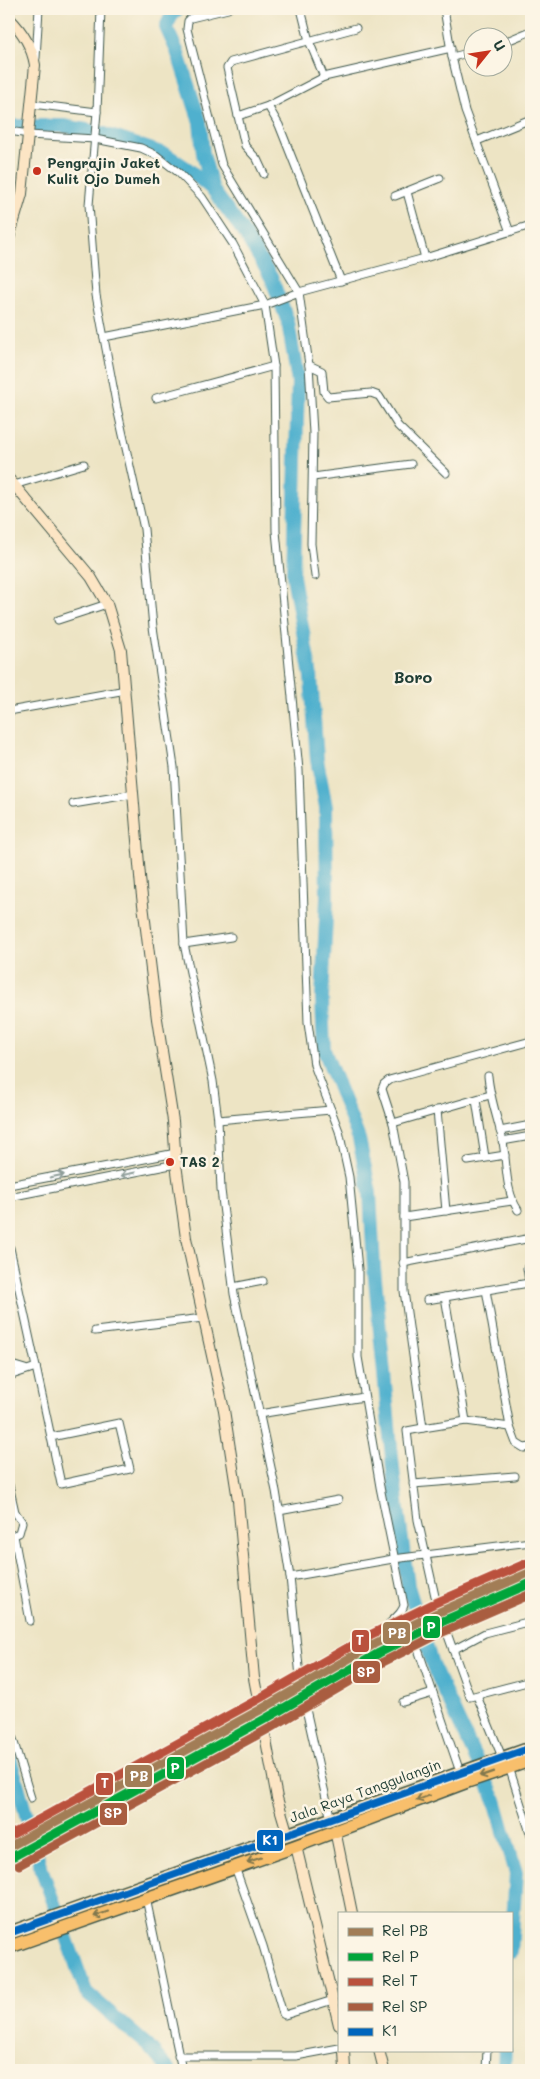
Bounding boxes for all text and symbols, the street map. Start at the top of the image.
north arrow [462,28,512,78]
text: U [489,36,510,54]
place label: Pengrajin Jaket Kulit Ojo Dumeh [47,153,160,188]
marker: Pengrajin Jaket Kulit Ojo Dumeh [31,165,43,177]
district label: Boro [394,666,433,687]
place label: TAS 2 [180,1152,220,1171]
marker: TAS 2 [164,1156,176,1168]
one-way arrow [120,1170,136,1179]
one-way arrow [48,1171,64,1181]
line badge: P [422,1615,441,1639]
text: P [426,1617,436,1636]
line badge: PB [382,1621,411,1645]
text: PB [388,1623,407,1642]
line badge: T [351,1629,370,1653]
text: T [356,1630,364,1649]
line badge: SP [352,1660,381,1684]
text: SP [357,1662,375,1681]
street label: Jala Raya Tanggulangin [287,1754,443,1827]
line badge: P [166,1756,185,1780]
text: P [170,1758,180,1777]
line badge: PB [124,1764,153,1788]
text: PB [130,1766,149,1785]
one-way arrow [479,1770,495,1780]
line badge: T [95,1772,114,1796]
text: T [101,1773,109,1792]
one-way arrow [416,1794,431,1803]
line badge: SP [99,1802,128,1826]
text: SP [104,1803,122,1822]
line badge: K1 [256,1829,284,1852]
text: K1 [262,1830,278,1849]
one-way arrow [247,1856,263,1865]
one-way arrow [94,1910,109,1919]
legend [338,1912,512,2052]
text: Rel PB [382,1920,428,1940]
text: Rel P [382,1946,419,1966]
text: Rel T [382,1970,418,1990]
text: Rel SP [382,1996,427,2016]
text: K1 [382,2020,398,2040]

